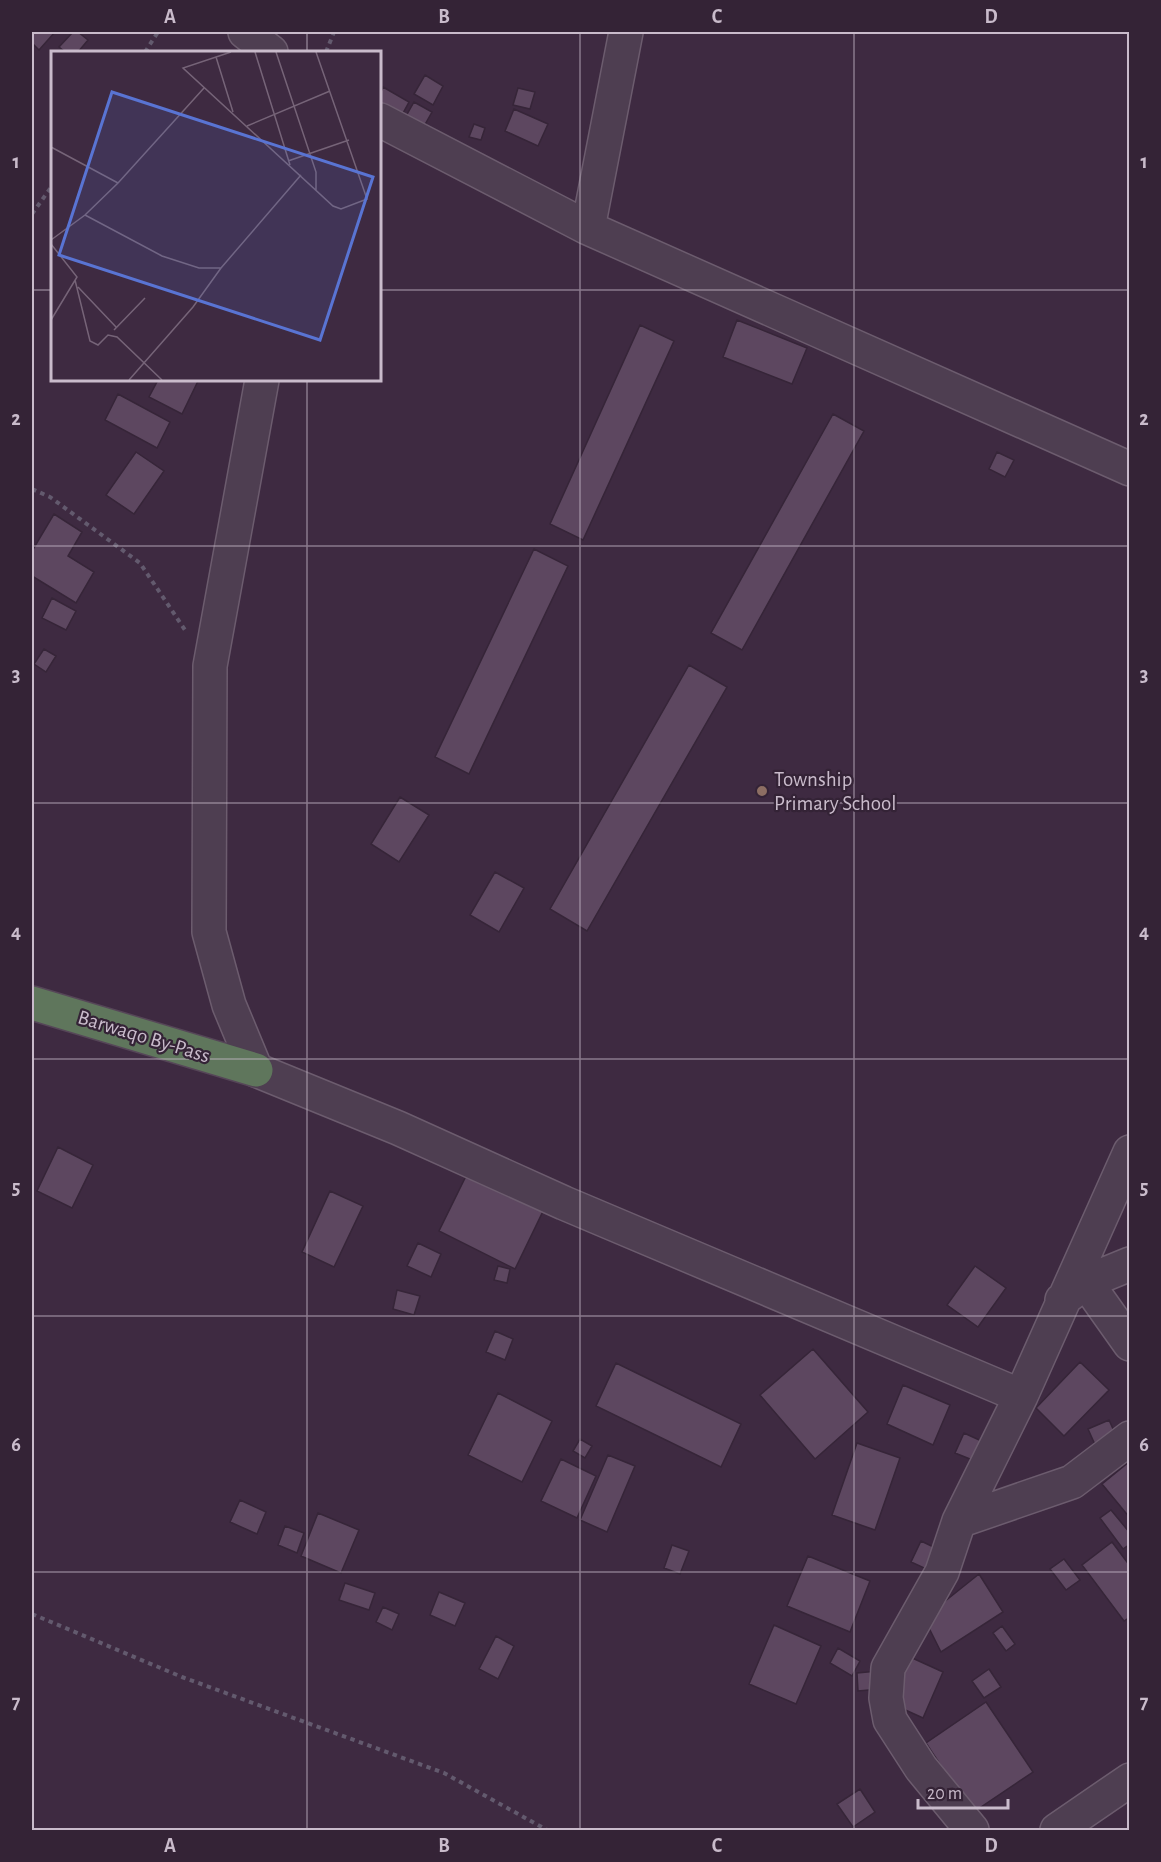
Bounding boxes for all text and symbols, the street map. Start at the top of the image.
text: A [164,7,176,27]
text: B [438,7,450,27]
text: C [712,7,723,27]
text: D [984,7,998,27]
inset map [51,51,381,381]
text: 1 [12,152,20,172]
text: 1 [1140,152,1148,172]
text: 2 [11,409,21,429]
text: 2 [1139,409,1149,429]
text: 3 [12,665,20,685]
text: 3 [1140,665,1148,685]
place label: Township Primary School [774,769,897,814]
marker: Township Primary School [755,784,769,798]
text: 4 [11,922,21,942]
text: 4 [1139,922,1149,942]
street label: Barwaqo By-Pass [75,1006,212,1067]
text: 5 [12,1178,20,1198]
text: 5 [1140,1178,1148,1198]
text: 6 [11,1435,21,1455]
text: 6 [1139,1435,1149,1455]
text: 7 [12,1692,21,1712]
text: 7 [1140,1692,1149,1712]
scale bar [918,1772,1008,1810]
text: 20 m [927,1785,962,1803]
text: A [164,1836,176,1856]
text: B [438,1836,450,1856]
text: C [712,1836,723,1856]
text: D [984,1836,998,1856]

